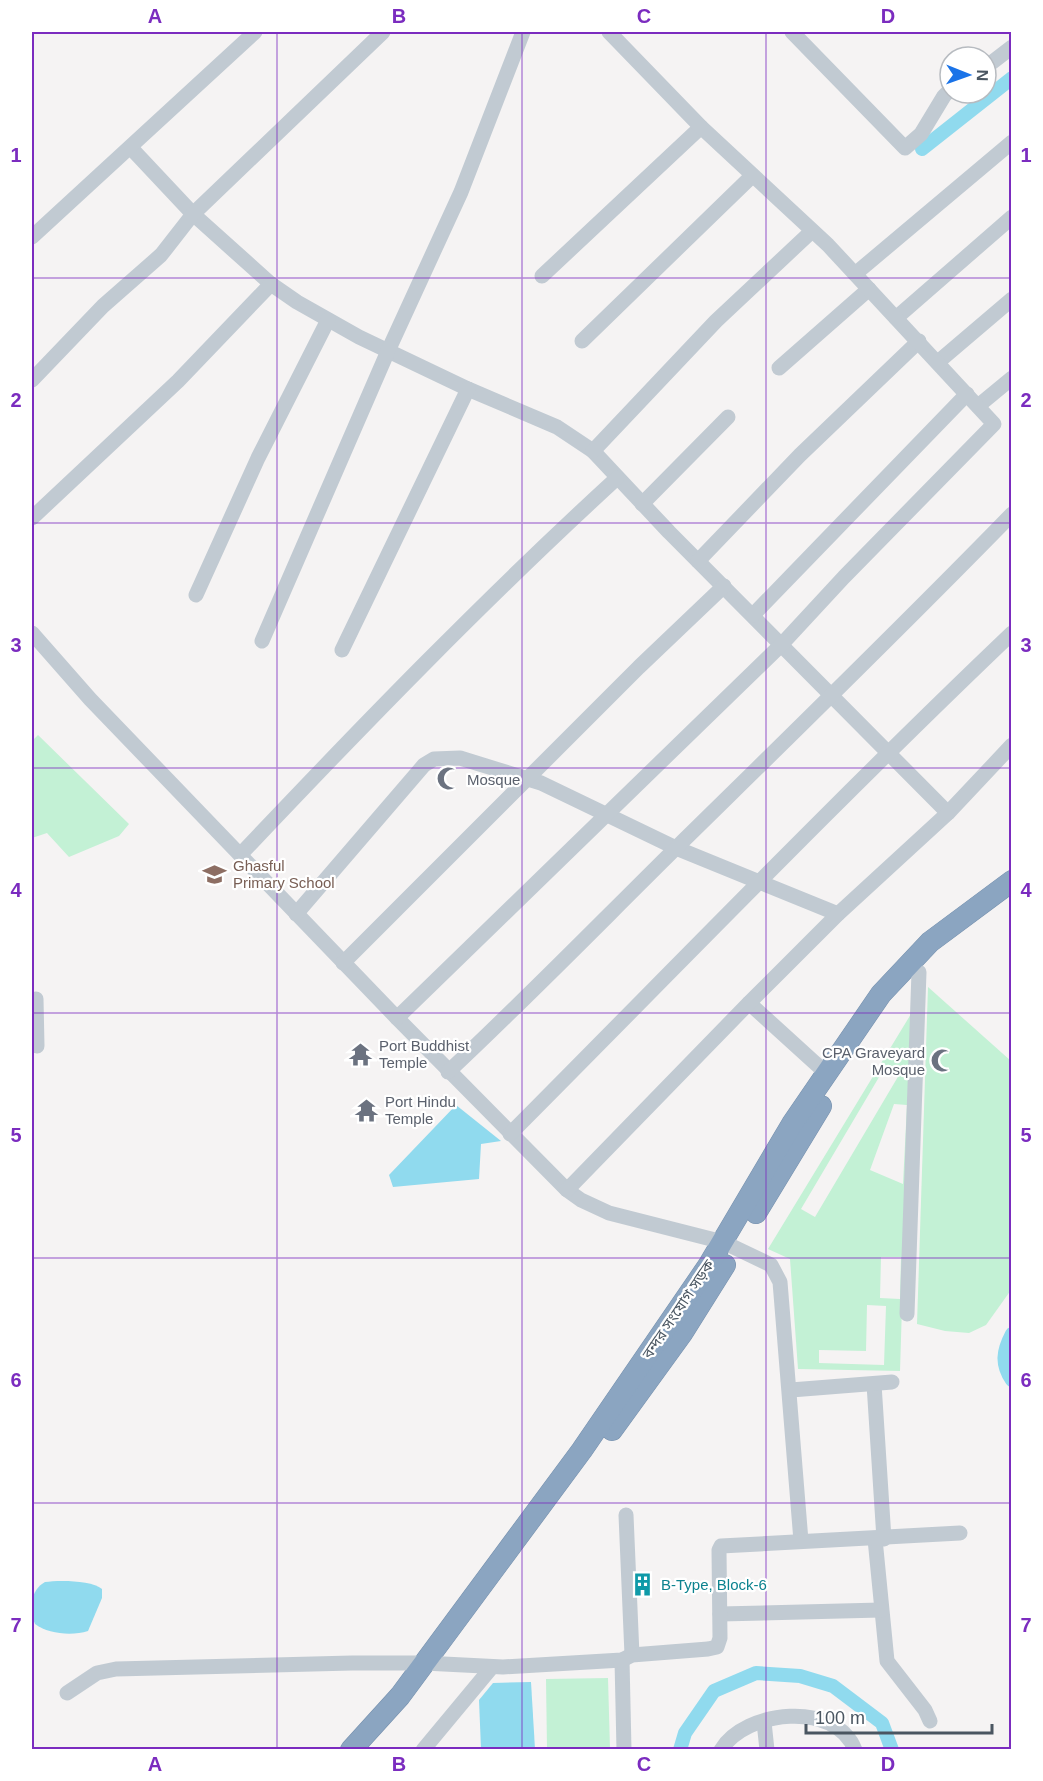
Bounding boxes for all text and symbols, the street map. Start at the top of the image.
text: A [148,5,162,27]
text: B [392,5,406,27]
text: C [637,5,651,27]
text: D [881,5,895,27]
north arrow [938,45,998,105]
text: N [974,69,991,81]
text: 1 [10,144,22,166]
text: 1 [1020,144,1032,166]
text: 2 [10,389,22,411]
text: 2 [1020,389,1032,411]
text: 3 [10,634,22,656]
text: 3 [1020,634,1032,656]
mosque icon: Mosque [436,766,462,792]
place label: Mosque [467,771,520,788]
place label: Ghasful Primary School [233,857,335,891]
school or university icon: Ghasful Primary School [202,861,228,887]
text: 4 [10,879,22,901]
text: 4 [1020,879,1032,901]
place label: Port Buddhist Temple [379,1037,470,1071]
temple icon: Port Buddhist Temple [348,1041,374,1067]
place label: CPA Graveyard Mosque [822,1044,925,1078]
mosque icon: CPA Graveyard Mosque [930,1048,956,1074]
place label: Port Hindu Temple [385,1093,456,1127]
temple icon: Port Hindu Temple [354,1097,380,1123]
text: 5 [10,1124,22,1146]
text: 5 [1020,1124,1032,1146]
street label: বন্দর সংযোগ সড়ক [638,1256,718,1362]
text: 6 [10,1369,22,1391]
text: 6 [1020,1369,1032,1391]
building icon: B-Type, Block-6 [630,1571,656,1597]
place label: B-Type, Block-6 [661,1576,767,1593]
text: 7 [10,1614,22,1636]
text: 7 [1020,1614,1032,1636]
scale bar [806,1697,992,1735]
text: 100 m [815,1708,865,1728]
text: A [148,1753,162,1775]
text: B [392,1753,406,1775]
text: C [637,1753,651,1775]
text: D [881,1753,895,1775]

